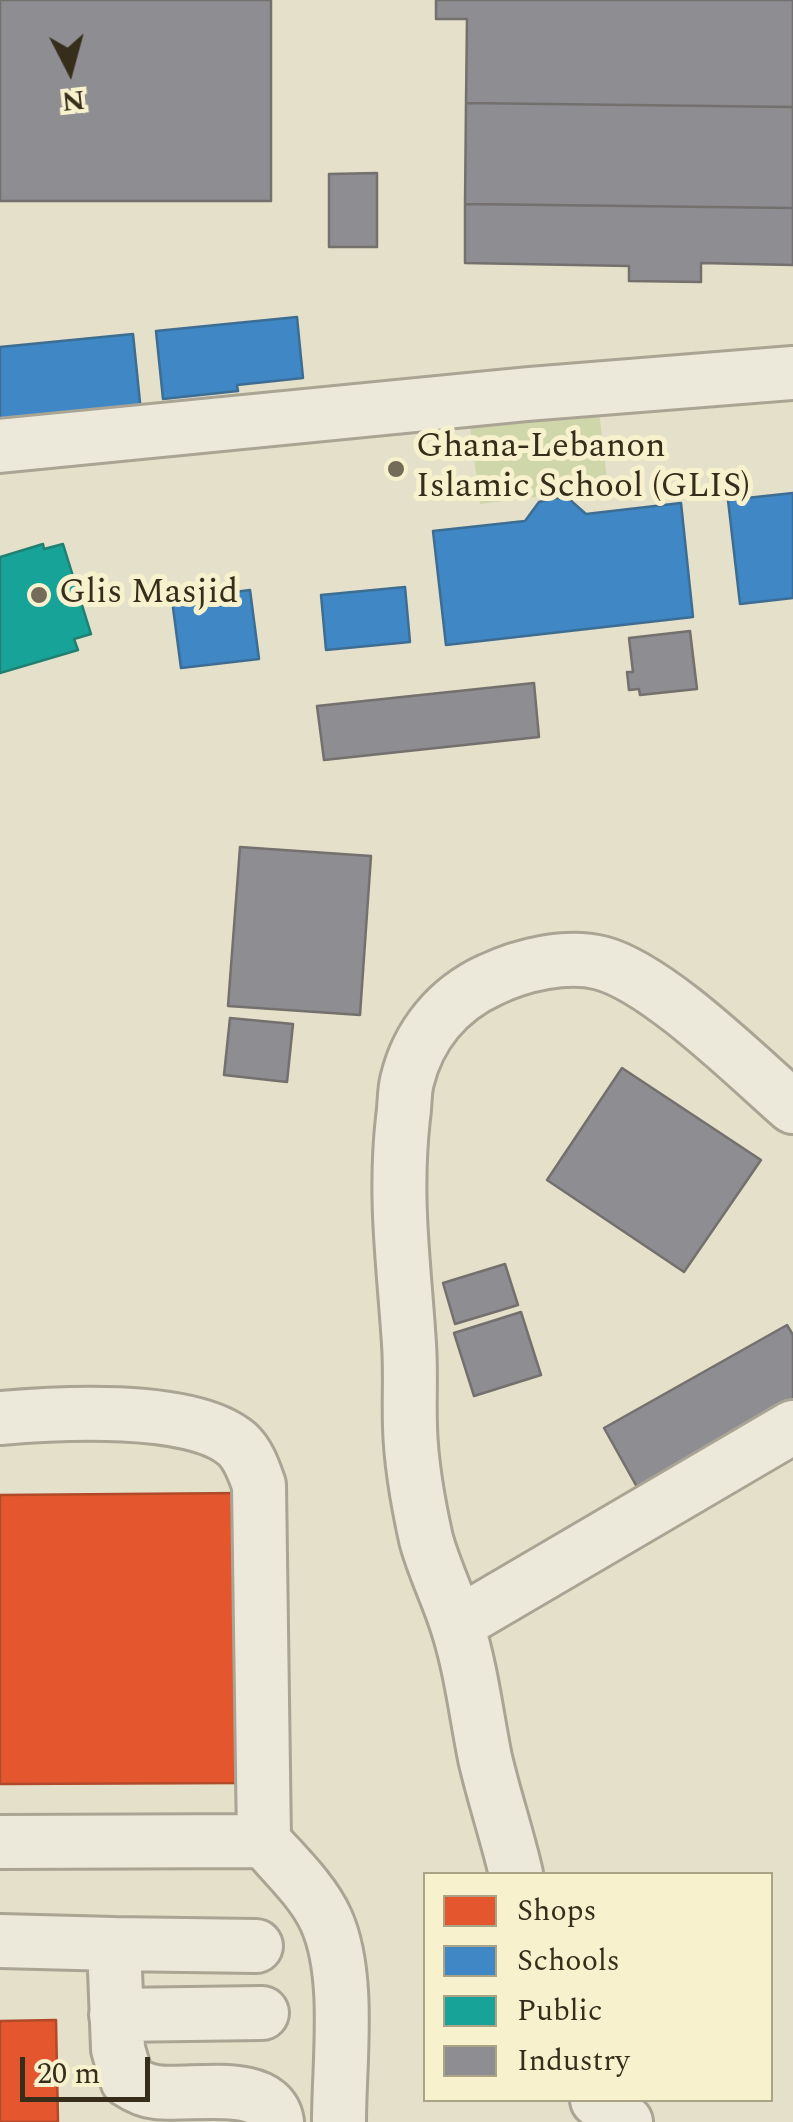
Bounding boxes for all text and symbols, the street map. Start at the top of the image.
north arrow [20,20,120,120]
text: N [60,78,87,123]
place label: Ghana-Lebanon Islamic School (GLIS) [416,428,750,510]
marker: Ghana-Lebanon Islamic School (GLIS) [385,458,407,480]
place label: Glis Masjid [59,574,238,616]
marker: Glis Masjid [28,584,50,606]
legend [423,1872,773,2102]
text: Shops [517,1888,597,1934]
text: Schools [517,1938,620,1984]
text: Public [517,1988,602,2034]
scale bar [25,2037,155,2099]
text: Industry [517,2038,630,2084]
text: 20 m [37,2051,100,2097]

